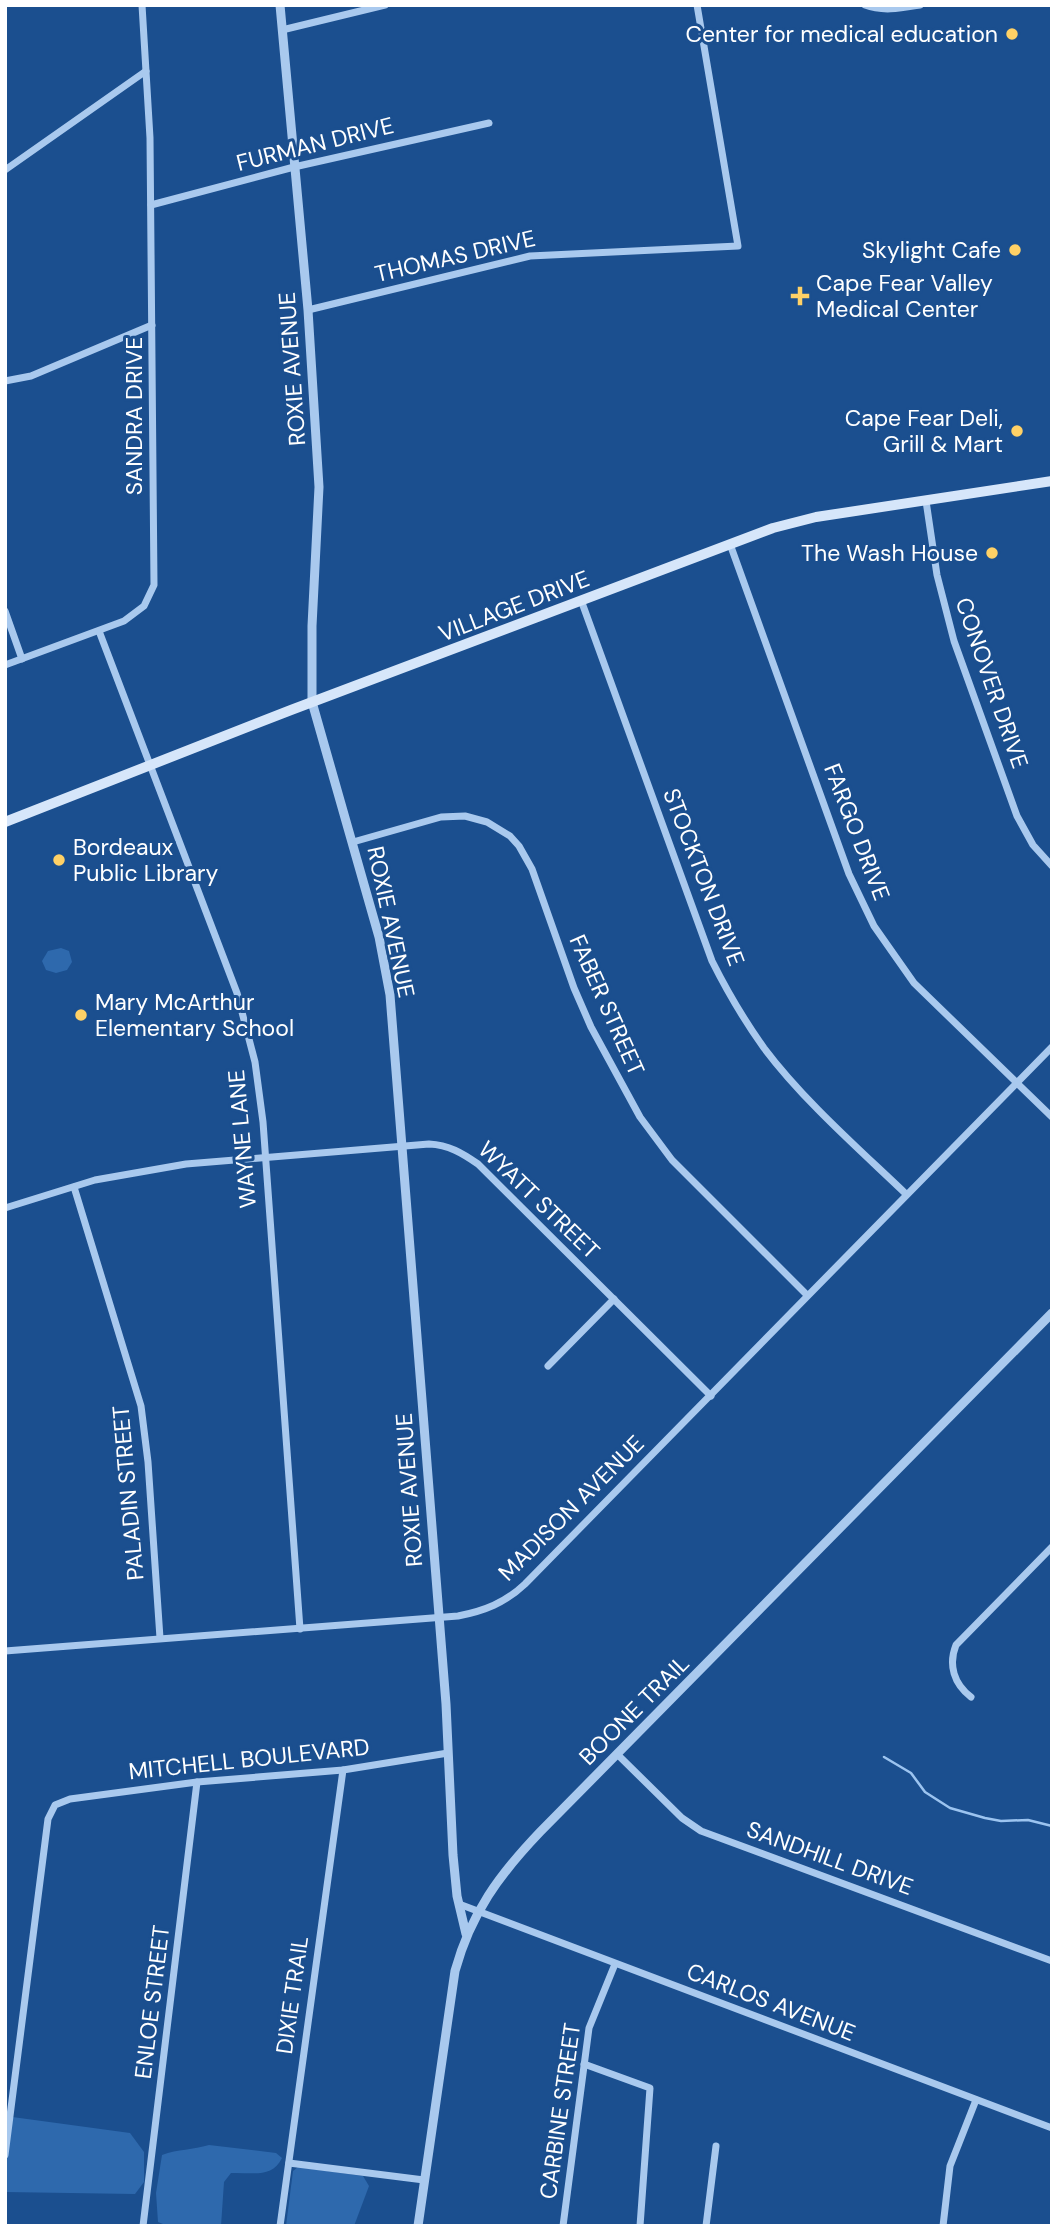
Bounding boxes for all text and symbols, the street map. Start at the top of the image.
place label: Center for medical education [685,19,998,49]
marker: Center for medical education [1004,26,1020,42]
street label: FURMAN DRIVE [233,110,397,178]
street label: THOMAS DRIVE [372,223,538,289]
place label: Skylight Cafe [862,235,1001,265]
marker: Skylight Cafe [1007,242,1023,258]
place label: Cape Fear Valley Medical Center [816,268,993,324]
marker: Cape Fear Valley Medical Center [790,286,810,306]
street label: ROXIE AVENUE [272,291,312,447]
street label: SANDRA DRIVE [119,337,149,495]
place label: Cape Fear Deli, Grill & Mart [845,403,1003,459]
marker: Cape Fear Deli, Grill & Mart [1009,423,1025,439]
place label: The Wash House [801,538,978,568]
marker: The Wash House [984,545,1000,561]
street label: VILLAGE DRIVE [434,563,594,649]
street label: CONOVER DRIVE [949,594,1035,772]
street label: FARGO DRIVE [817,759,897,905]
street label: STOCKTON DRIVE [656,784,752,970]
place label: Bordeaux Public Library [73,832,218,888]
street label: ROXIE AVENUE [360,844,422,1000]
marker: Bordeaux Public Library [51,852,67,868]
street label: FABER STREET [563,930,651,1080]
place label: Mary McArthur Elementary School [95,987,294,1043]
marker: Mary McArthur Elementary School [73,1007,89,1023]
street label: WAYNE LANE [221,1069,263,1209]
street label: WYATT STREET [472,1134,606,1266]
street label: PALADIN STREET [105,1404,151,1582]
street label: ROXIE AVENUE [389,1412,429,1568]
street label: MADISON AVENUE [492,1429,650,1587]
street label: BOONE TRAIL [573,1649,695,1771]
street label: MITCHELL BOULEVARD [127,1731,371,1787]
street label: SANDHILL DRIVE [743,1814,917,1902]
street label: ENLOE STREET [128,1923,176,2081]
street label: DIXIE TRAIL [269,1934,315,2056]
street label: CARLOS AVENUE [682,1956,860,2048]
street label: CARBINE STREET [533,2021,587,2201]

